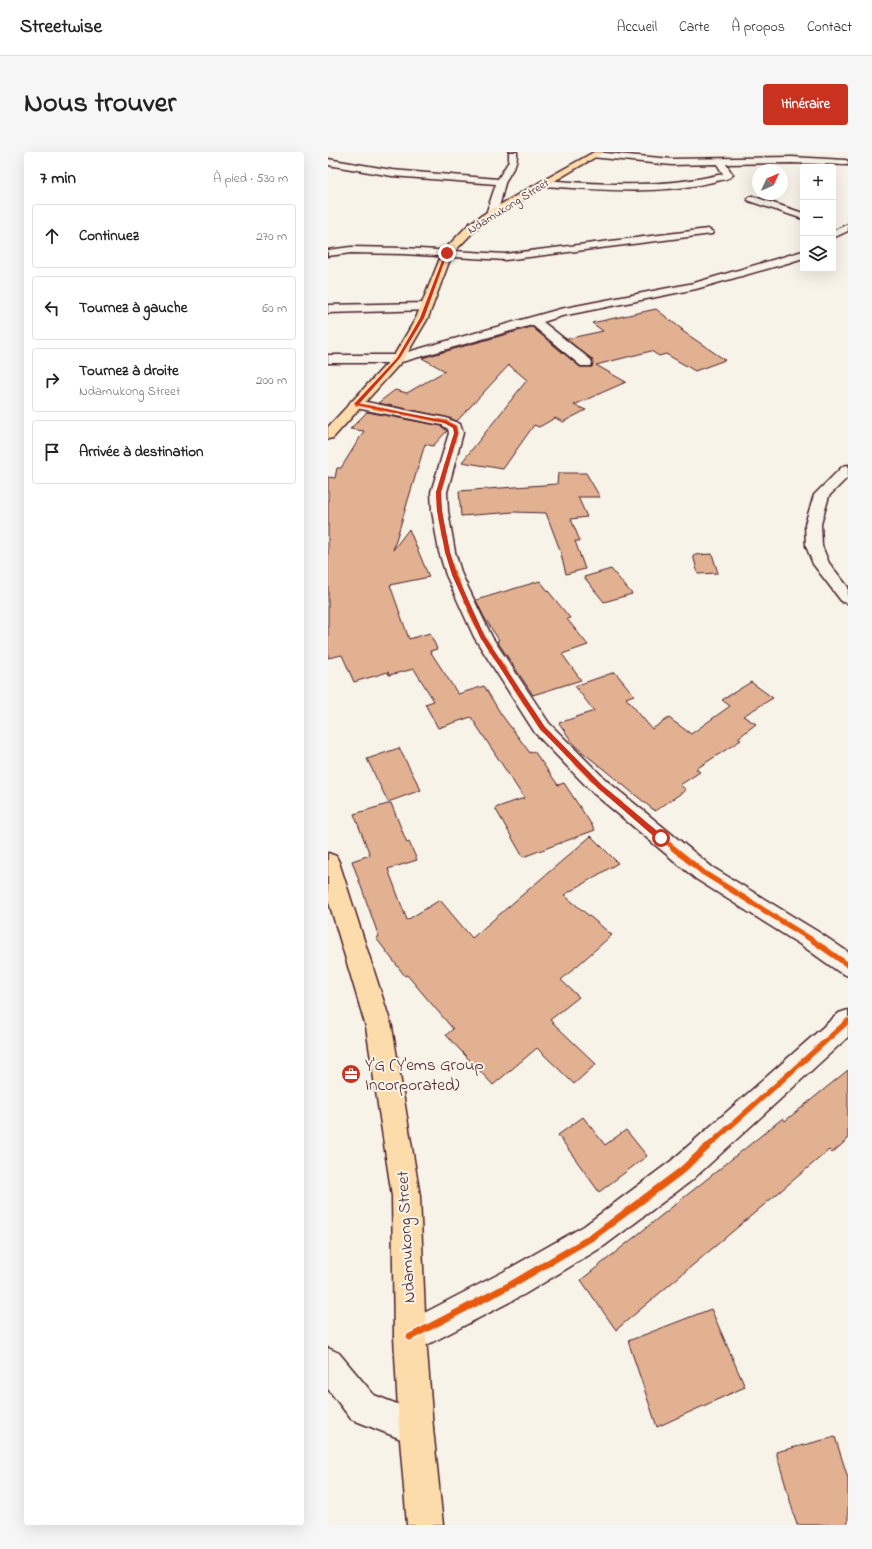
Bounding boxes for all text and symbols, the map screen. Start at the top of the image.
text: Streetwise [20,14,102,41]
text: Accueil [617,17,657,38]
text: Carte [679,17,710,38]
text: À propos [732,17,785,38]
text: Contact [807,17,852,38]
text: Nous trouver [24,84,176,125]
button: Itinéraire [763,84,848,125]
north arrow [752,164,788,200]
map controls [800,164,836,272]
button: + [800,164,836,200]
text: 7 min [40,166,76,191]
text: À pied · 530 m [213,169,288,188]
street label: Ndamukong Street [464,174,553,240]
button: − [800,200,836,236]
icon: ahead [41,225,63,247]
text: Continuez [79,225,139,247]
text: 270 m [256,227,287,246]
button: layers [800,236,836,272]
route end [438,244,456,262]
icon: left [41,297,63,319]
text: Tournez à gauche [79,297,187,319]
text: 60 m [262,299,287,318]
text: Tournez à droite [79,360,179,382]
icon: right [41,369,63,391]
text: 200 m [256,371,287,390]
text: Ndamukong Street [79,382,180,401]
icon: arrive [41,441,63,463]
text: Arrivée à destination [79,441,204,463]
route start [652,829,670,847]
place label: Y'G (Y'ems Group Incorporated) [365,1053,484,1098]
office icon: Y'G (Y'ems Group Incorporated) [340,1063,362,1085]
street label: Ndamukong Street [391,1170,424,1304]

